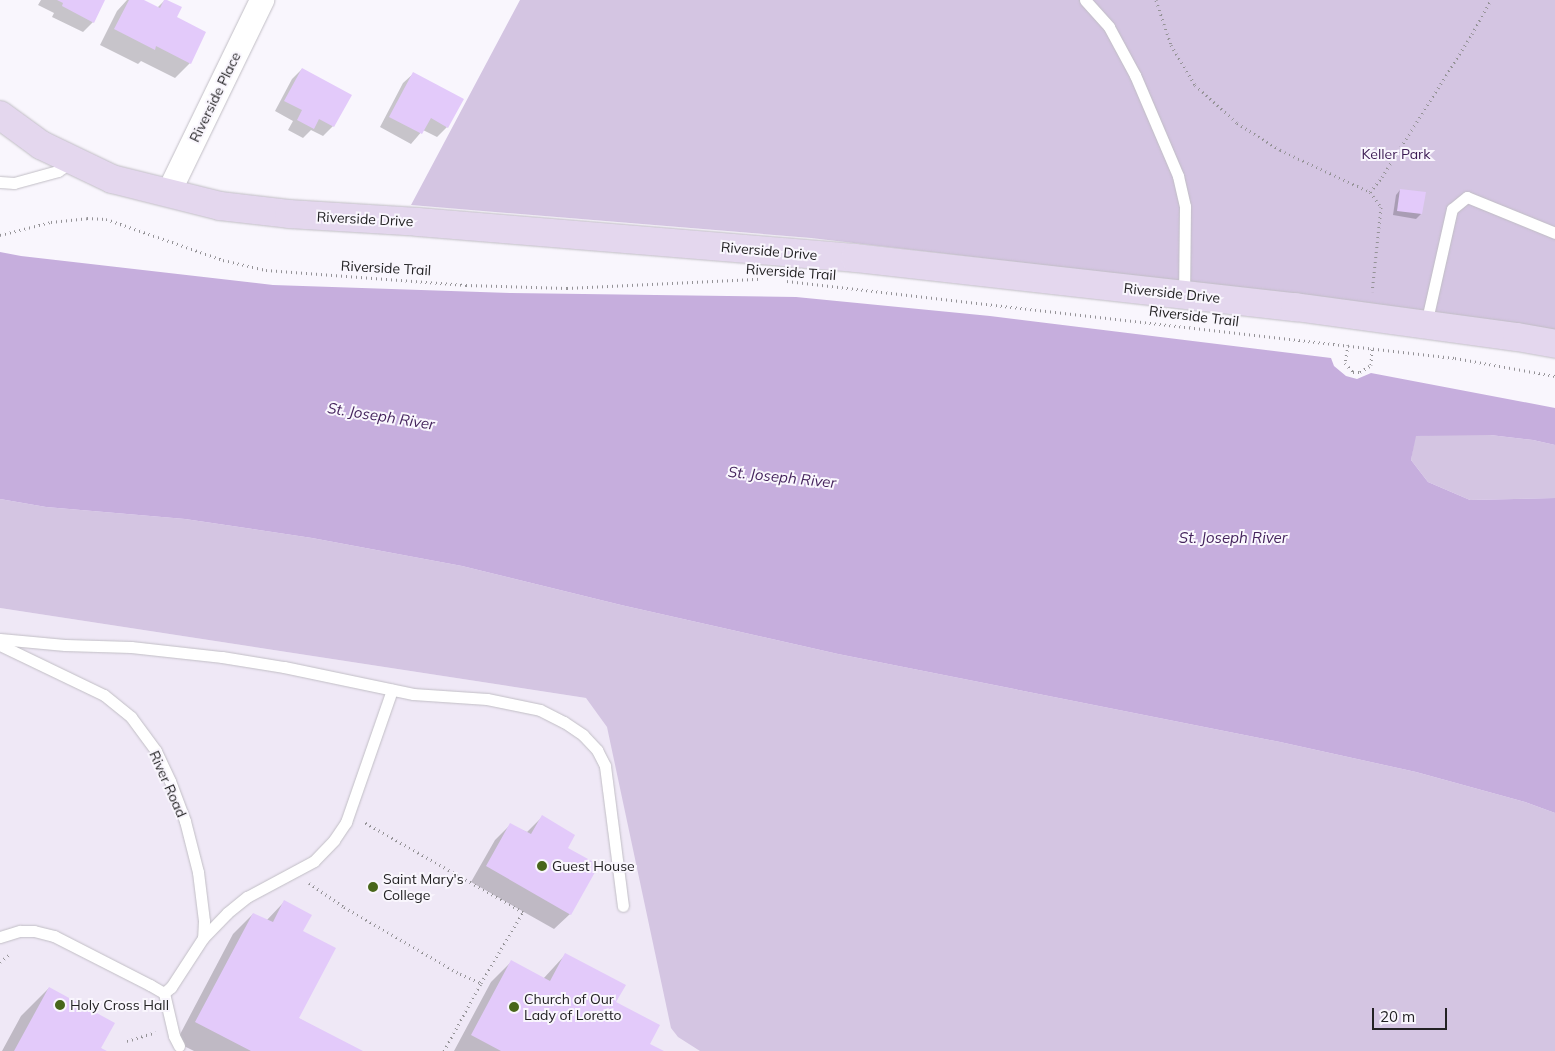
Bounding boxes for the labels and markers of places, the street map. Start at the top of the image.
place label: Guest House [552,858,635,874]
marker: Guest House [536,860,548,872]
place label: Saint Mary's College [383,871,464,904]
marker: Saint Mary's College [367,881,379,893]
place label: Church of Our Lady of Loretto [524,991,622,1024]
place label: Holy Cross Hall [70,997,169,1013]
marker: Holy Cross Hall [54,999,66,1011]
marker: Church of Our Lady of Loretto [508,1001,520,1013]

